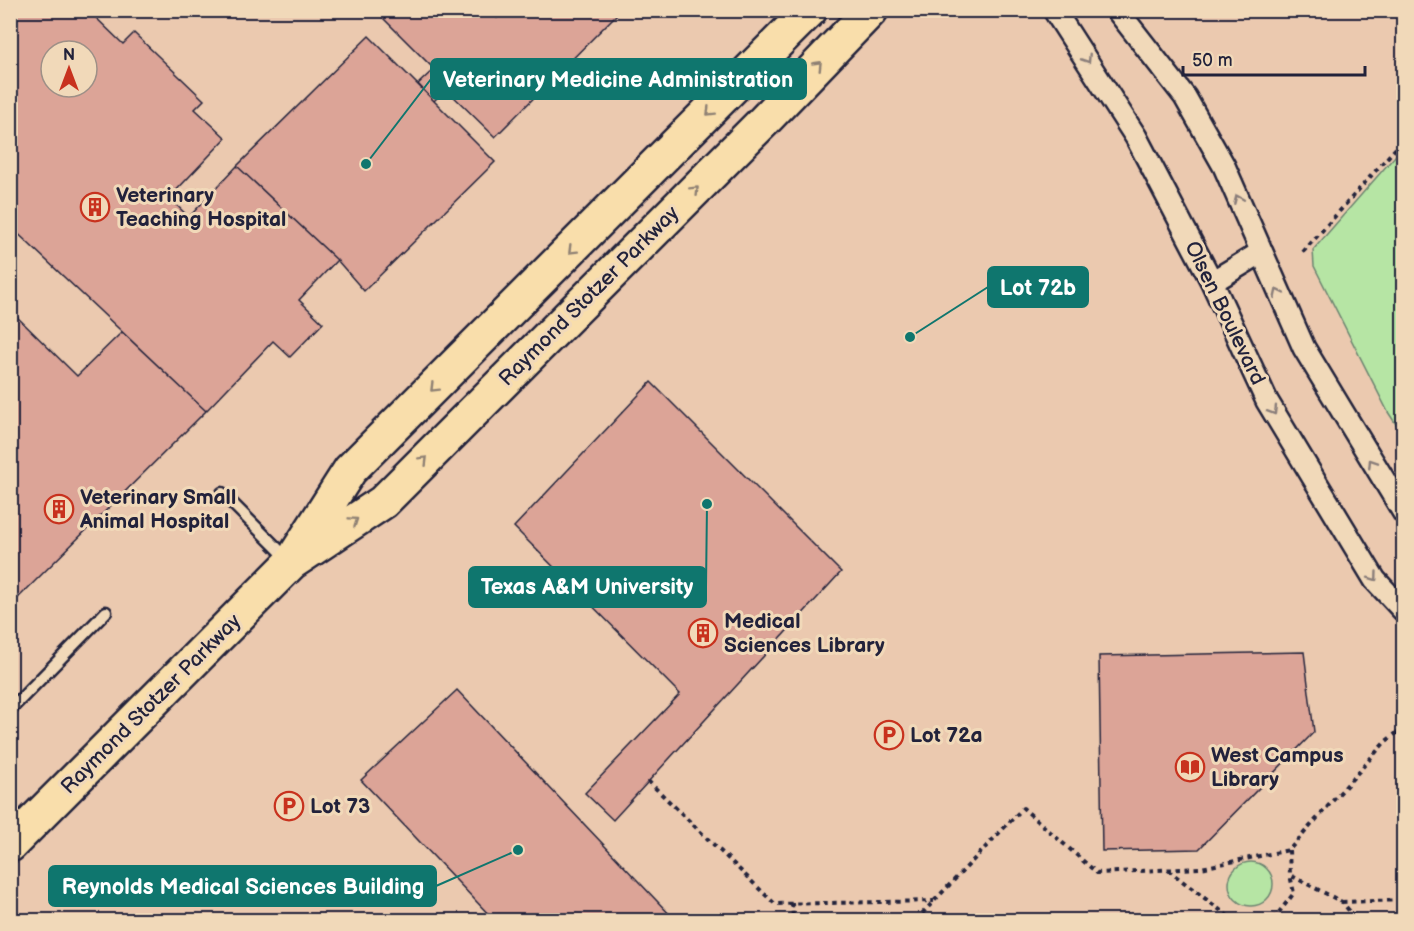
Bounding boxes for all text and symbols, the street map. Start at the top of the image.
north arrow [39,39,99,99]
scale bar [1183,39,1364,77]
text: N [63,46,75,65]
text: 50 m [1192,50,1233,71]
one-way arrow [1079,53,1091,63]
callout: Veterinary Medicine Administration [431,59,806,99]
one-way arrow [811,62,822,72]
text: Veterinary Medicine Administration [443,67,793,94]
one-way arrow [706,104,717,115]
place label: Veterinary Teaching Hospital [116,183,286,232]
one-way arrow [687,187,698,198]
building icon: Veterinary Teaching Hospital [79,191,111,223]
one-way arrow [1233,194,1245,205]
street label: Raymond Stotzer Parkway [494,200,685,391]
street label: Olsen Boulevard [1179,237,1271,389]
one-way arrow [568,243,579,253]
callout: Lot 72b [988,267,1088,307]
text: Lot 72b [1000,275,1076,302]
one-way arrow [1274,288,1286,299]
one-way arrow [431,380,442,391]
one-way arrow [1266,405,1278,415]
one-way arrow [417,457,428,468]
one-way arrow [1368,459,1379,470]
place label: Veterinary Small Animal Hospital [79,485,236,534]
building icon: Veterinary Small Animal Hospital [43,493,75,525]
one-way arrow [348,516,358,528]
callout: Texas A&M University [469,567,706,607]
one-way arrow [1367,571,1378,582]
text: Texas A&M University [481,574,693,601]
street label: Raymond Stotzer Parkway [56,608,247,799]
place label: Medical Sciences Library [724,609,885,658]
building icon: Medical Sciences Library [687,617,719,649]
parking icon: Lot 72a [873,719,905,751]
place label: Lot 72a [910,723,983,748]
place label: West Campus Library [1211,743,1343,792]
library icon: West Campus Library [1174,751,1206,783]
parking icon: Lot 73 [273,790,305,822]
place label: Lot 73 [310,794,370,819]
callout: Reynolds Medical Sciences Building [49,866,436,906]
text: Reynolds Medical Sciences Building [62,874,424,901]

